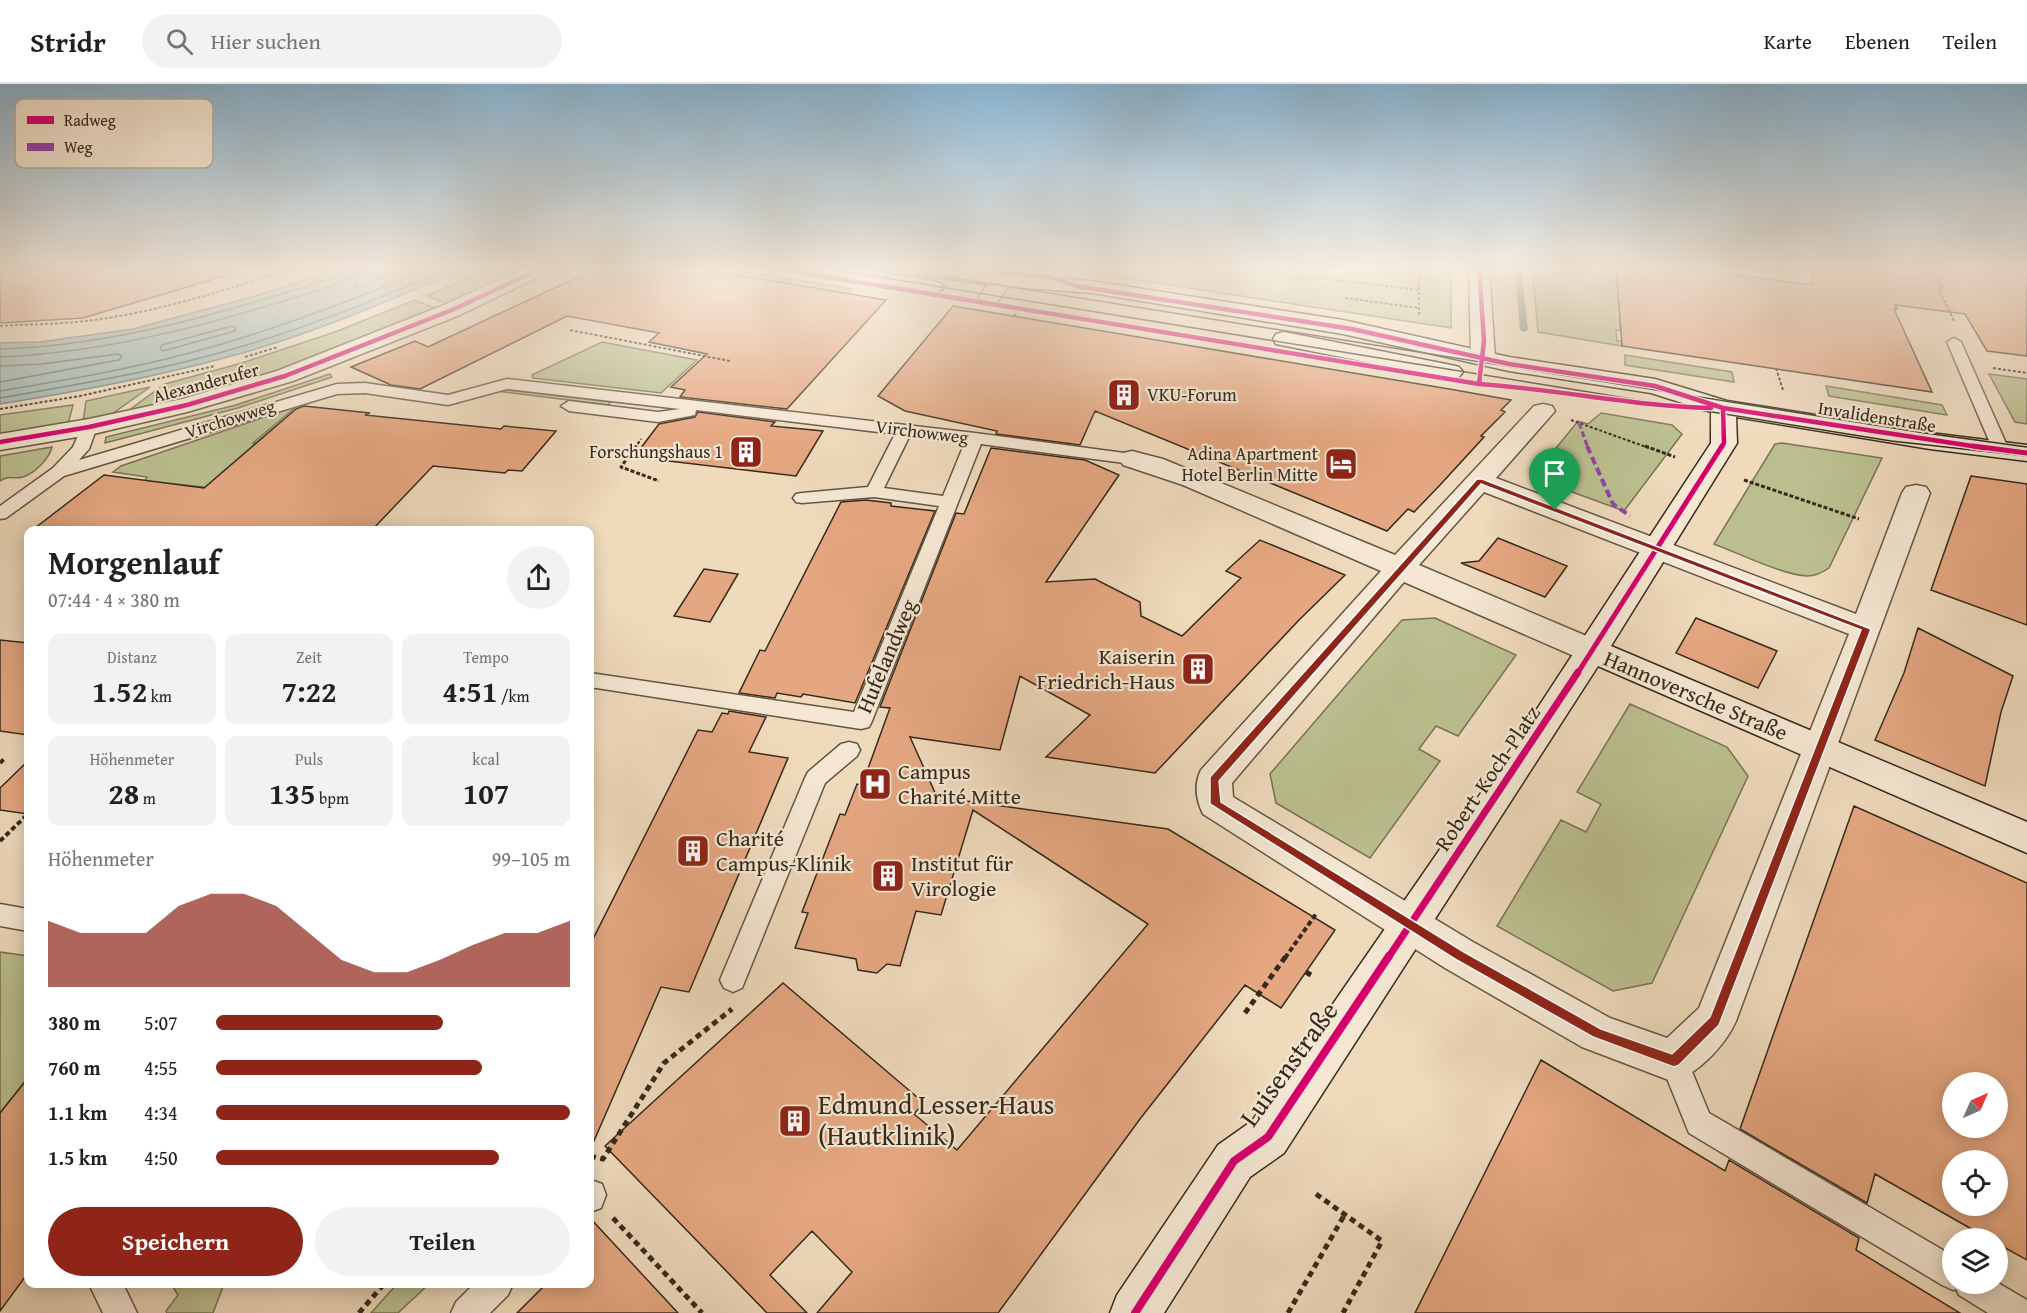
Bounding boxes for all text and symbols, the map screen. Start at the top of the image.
search box [142,14,562,68]
text: Stridr [30,21,106,62]
icon: search [163,25,196,58]
text: Hier suchen [211,25,321,57]
text: Karte [1764,26,1812,57]
text: Ebenen [1845,26,1910,57]
text: Teilen [1943,26,1997,57]
legend [15,99,213,168]
text: Radweg [64,108,116,132]
text: Weg [64,135,92,159]
street label: Alexanderufer [150,355,262,410]
building icon: VKU-Forum [1106,377,1142,413]
place label: VKU-Forum [1147,381,1237,408]
street label: Virchowweg [181,392,278,445]
street label: Invalidenstraße [1816,394,1938,439]
street label: Virchowweg [874,412,970,451]
building icon: Forschungshaus 1 [728,434,764,470]
place label: Forschungshaus 1 [589,438,723,465]
place label: Adina Apartment Hotel Berlin Mitte [1182,440,1319,488]
hotel icon: Adina Apartment Hotel Berlin Mitte [1323,446,1359,482]
pin [1529,448,1580,510]
icon: arrive [1538,457,1571,490]
text: Morgenlauf [48,538,220,586]
button: share [507,546,570,609]
text: 07:44 · 4 × 380 m [48,585,180,614]
street label: Hufelandweg [848,594,924,718]
place label: Kaiserin Friedrich-Haus [1037,640,1176,697]
street label: Hannoversche Straße [1599,642,1793,748]
text: Distanz [107,645,157,669]
text: Zeit [296,645,322,669]
text: Tempo [463,645,509,669]
building icon: Kaiserin Friedrich-Haus [1180,651,1216,687]
text: 1.52 [92,669,147,713]
text: 7:22 [281,669,337,713]
text: 4:51 [442,669,497,713]
text: km [147,684,172,708]
text: /km [497,684,530,708]
street label: Robert-Koch-Platz [1426,699,1548,857]
text: Höhenmeter [90,747,174,771]
text: Puls [295,747,323,771]
text: kcal [472,747,500,771]
place label: Campus Charité Mitte [898,755,1021,812]
hospital icon: Campus Charité Mitte [857,766,893,802]
text: 28 [108,771,139,815]
text: 135 [269,771,316,815]
text: 107 [463,771,509,815]
text: m [139,786,156,810]
text: bpm [316,786,349,810]
place label: Charité Campus-Klinik [716,822,852,879]
building icon: Charité Campus-Klinik [675,833,711,869]
text: Höhenmeter [48,844,154,873]
text: 99–105 m [492,844,570,873]
place label: Institut für Virologie [911,847,1013,904]
building icon: Institut für Virologie [870,858,906,894]
street label: Luisenstraße [1229,992,1347,1134]
text: 380 m [48,1008,101,1037]
text: 5:07 [144,1008,178,1037]
text: 760 m [48,1053,101,1082]
text: 4:55 [144,1053,178,1082]
north arrow [1942,1072,2008,1138]
map controls [1942,1072,2008,1294]
place label: Edmund Lesser-Haus (Hautklinik) [818,1084,1055,1155]
text: 1.1 km [48,1098,107,1127]
text: 4:34 [144,1098,178,1127]
building icon: Edmund Lesser-Haus (Hautklinik) [777,1103,813,1139]
text: 1.5 km [48,1143,107,1172]
text: 4:50 [144,1143,178,1172]
button: locate [1942,1150,2008,1216]
button: Speichern [48,1207,303,1276]
button: Teilen [315,1207,570,1276]
button: layers [1942,1228,2008,1294]

